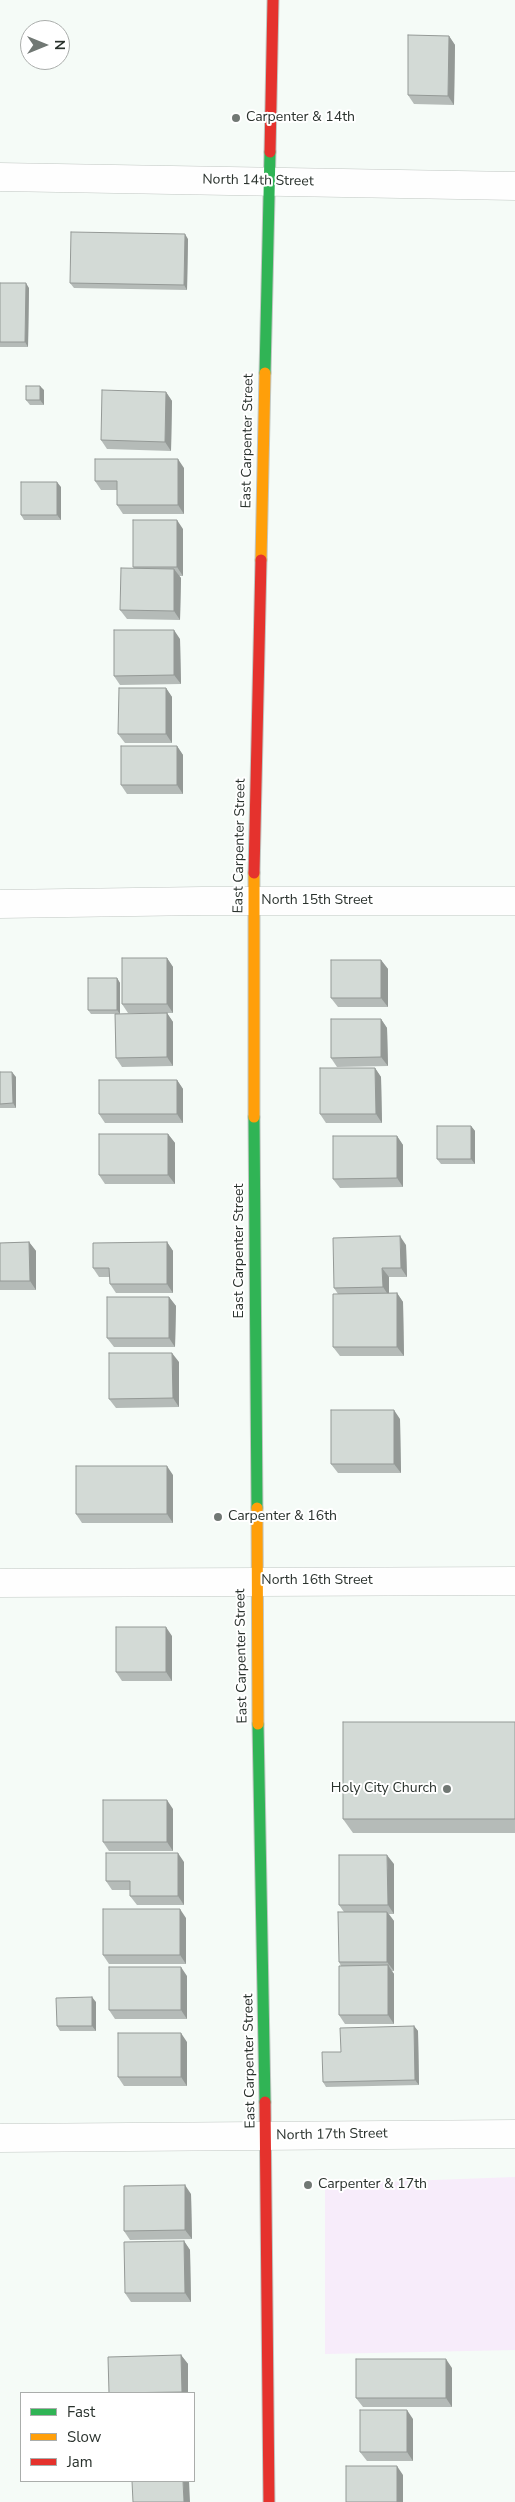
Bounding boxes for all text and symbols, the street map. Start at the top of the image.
north arrow [20,20,70,70]
text: N [50,40,69,50]
place label: Carpenter & 14th [246,110,355,126]
marker: Carpenter & 14th [230,112,242,124]
street label: North 14th Street [202,172,314,190]
street label: East Carpenter Street [238,373,258,509]
street label: East Carpenter Street [230,778,250,914]
street label: North 15th Street [261,893,373,909]
street label: East Carpenter Street [232,1184,248,1318]
place label: Carpenter & 16th [228,1509,337,1525]
marker: Carpenter & 16th [212,1511,224,1523]
street label: North 16th Street [261,1573,373,1589]
street label: East Carpenter Street [232,1588,252,1724]
place label: Holy City Church [331,1781,437,1797]
marker: Holy City Church [441,1783,453,1795]
street label: East Carpenter Street [240,1993,260,2129]
street label: North 17th Street [276,2126,388,2144]
place label: Carpenter & 17th [318,2177,427,2193]
marker: Carpenter & 17th [302,2179,314,2191]
legend [20,2392,195,2482]
text: Fast [67,2402,95,2422]
text: Slow [67,2427,101,2447]
text: Jam [67,2452,93,2472]

